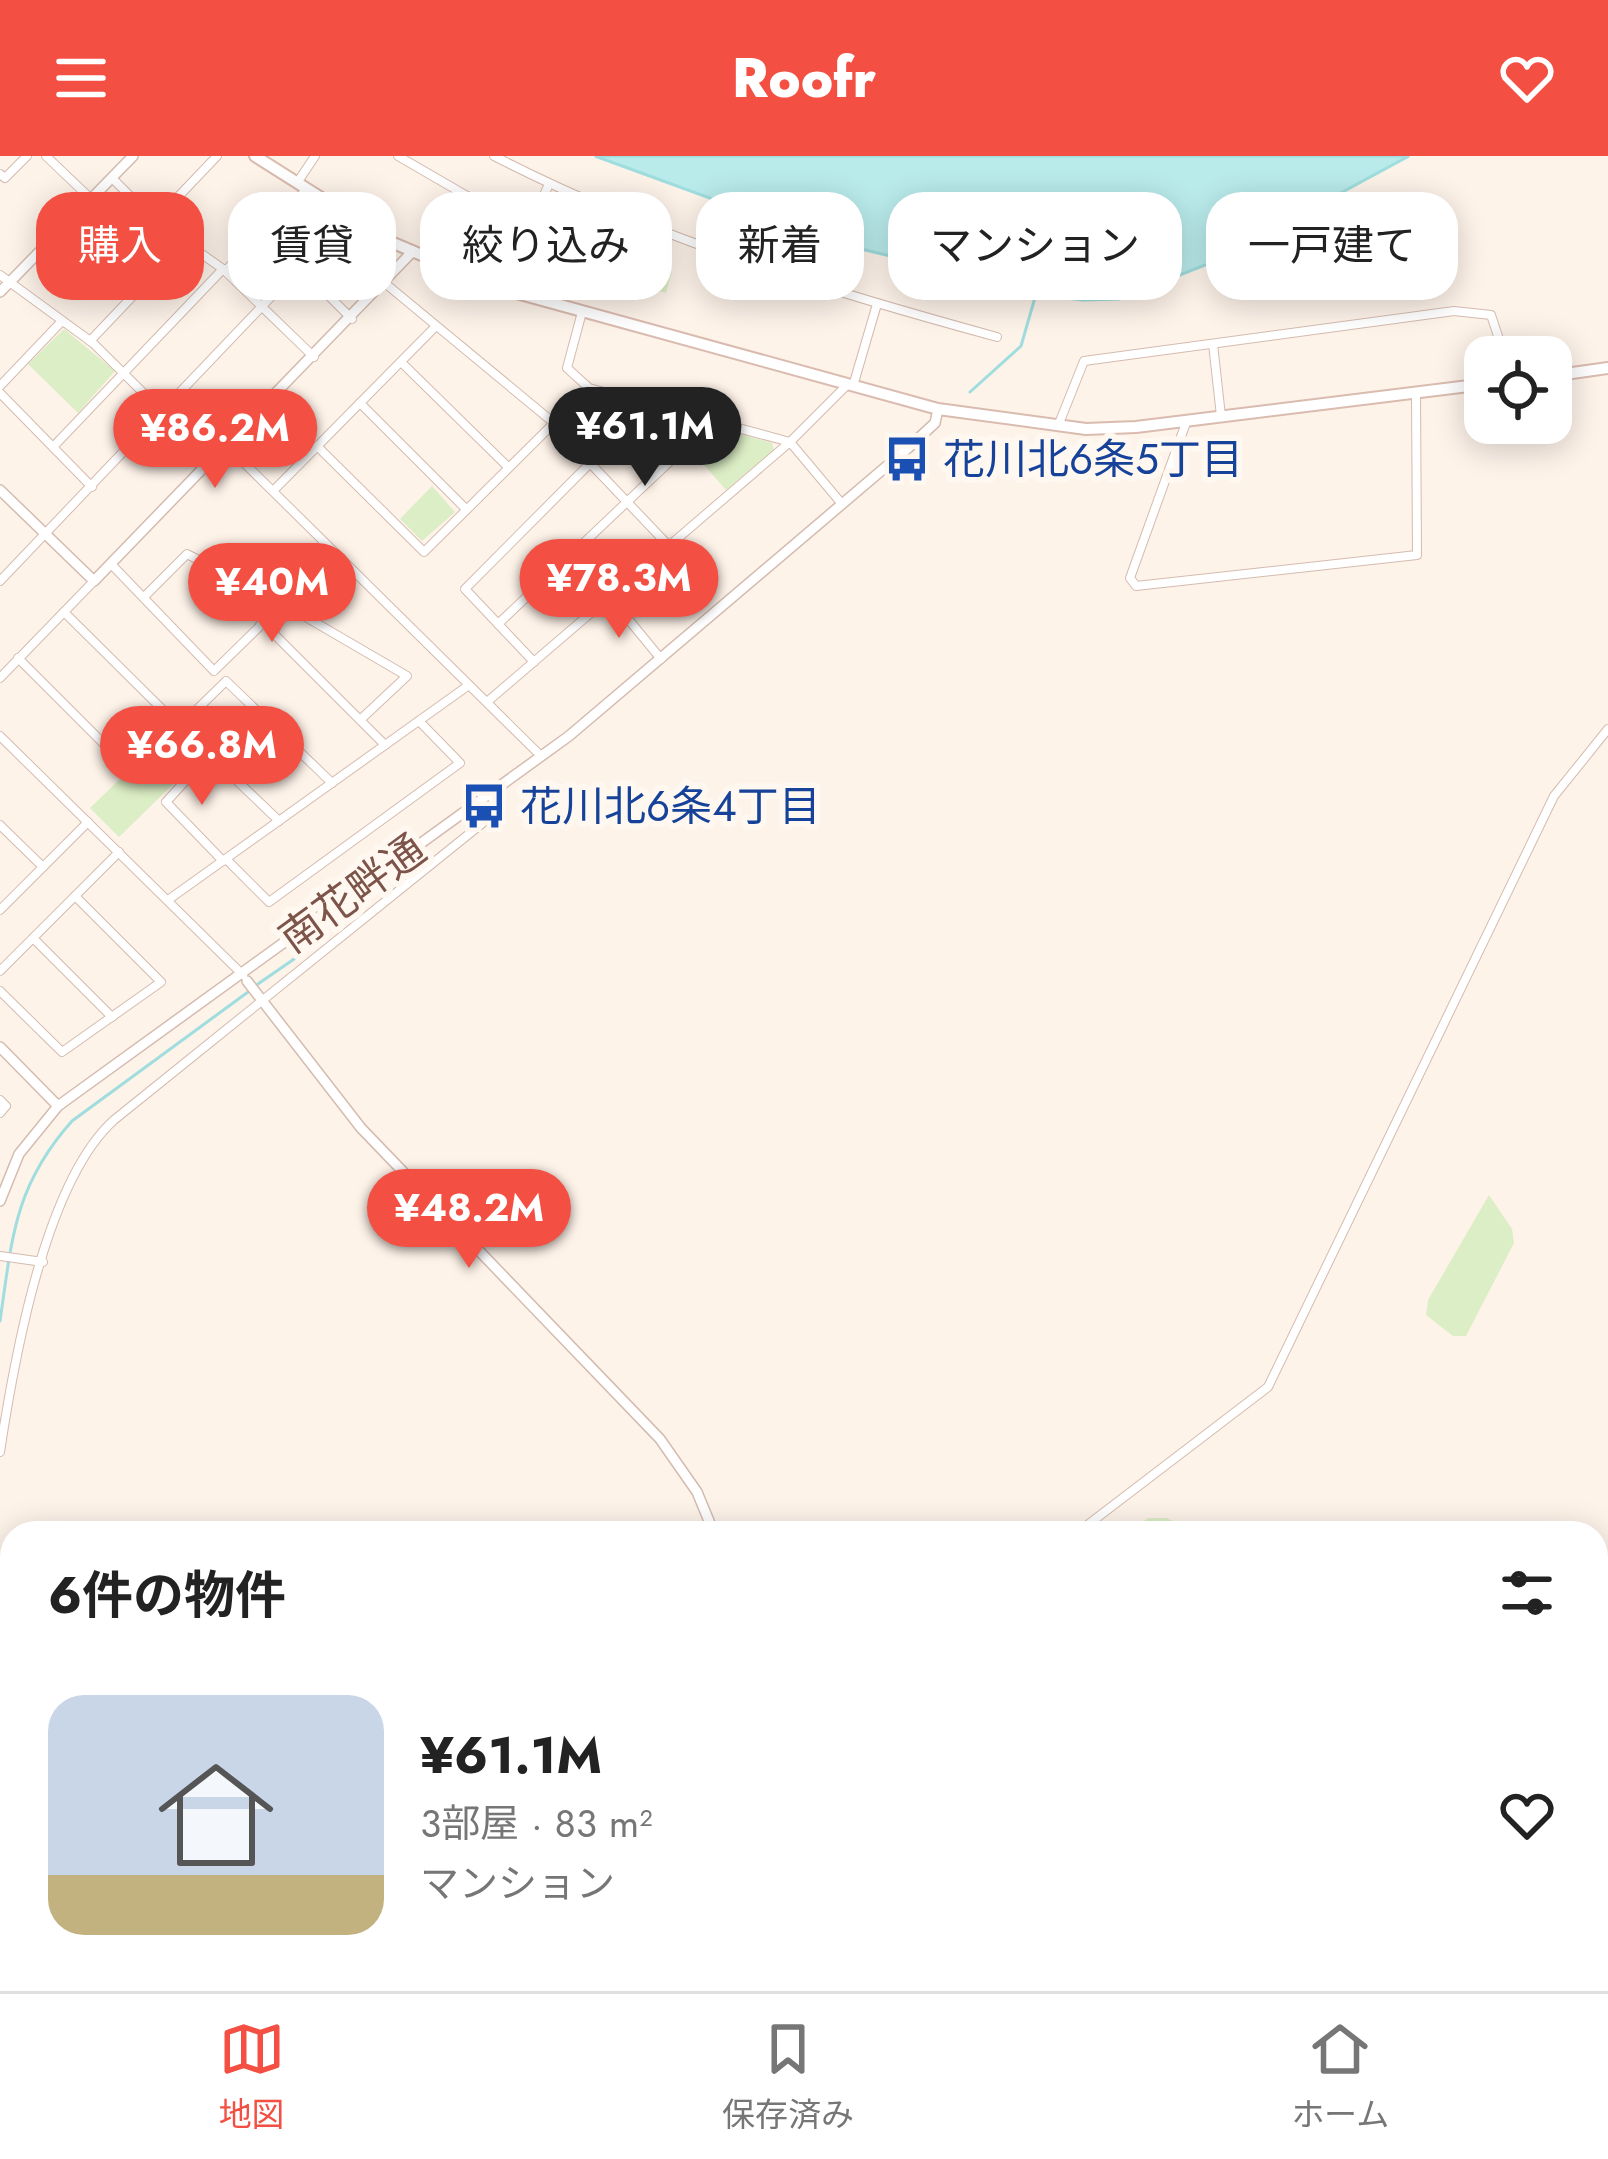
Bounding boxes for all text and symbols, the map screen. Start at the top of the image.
text: Roofr [732,39,876,117]
icon: menu [48,45,114,111]
icon: heart [1494,45,1560,111]
chip: 購入 [36,192,204,300]
chip: 賃貸 [228,192,396,300]
chip: 絞り込み [420,192,672,300]
chip: 新着 [696,192,864,300]
chip: マンション [888,192,1182,300]
chip: 一戸建て [1206,192,1458,300]
map controls [1464,336,1572,444]
button: locate [1464,336,1572,444]
pin: ¥61.1M [547,387,743,489]
pin: ¥86.2M [117,389,313,491]
text: ¥61.1M [575,397,715,454]
text: ¥86.2M [140,399,290,456]
place label: 花川北6条5丁目 [943,429,1243,490]
bus stop icon: 花川北6条5丁目 [882,434,932,484]
pin: ¥78.3M [521,539,717,641]
pin: ¥40M [201,543,343,645]
text: ¥78.3M [546,549,692,606]
text: ¥40M [215,553,329,610]
pin: ¥66.8M [104,706,300,808]
text: ¥66.8M [127,716,277,773]
place label: 花川北6条4丁目 [520,776,821,837]
bus stop icon: 花川北6条4丁目 [459,781,509,831]
street label: 南花畔通 [266,819,438,967]
pin: ¥48.2M [371,1169,567,1271]
text: ¥48.2M [394,1179,544,1236]
text: 6件の物件 [48,1558,286,1632]
icon: filters [1494,1560,1560,1626]
text: ¥61.1M [420,1718,602,1792]
icon: home [144,1743,288,1887]
icon: heart [1494,1782,1560,1848]
text: 3部屋 · 83 m² [420,1795,653,1852]
text: マンション [420,1855,615,1912]
tab: 地図 [219,2016,285,2138]
tab: 保存済み [722,2016,854,2138]
tab: ホーム [1291,2016,1389,2138]

